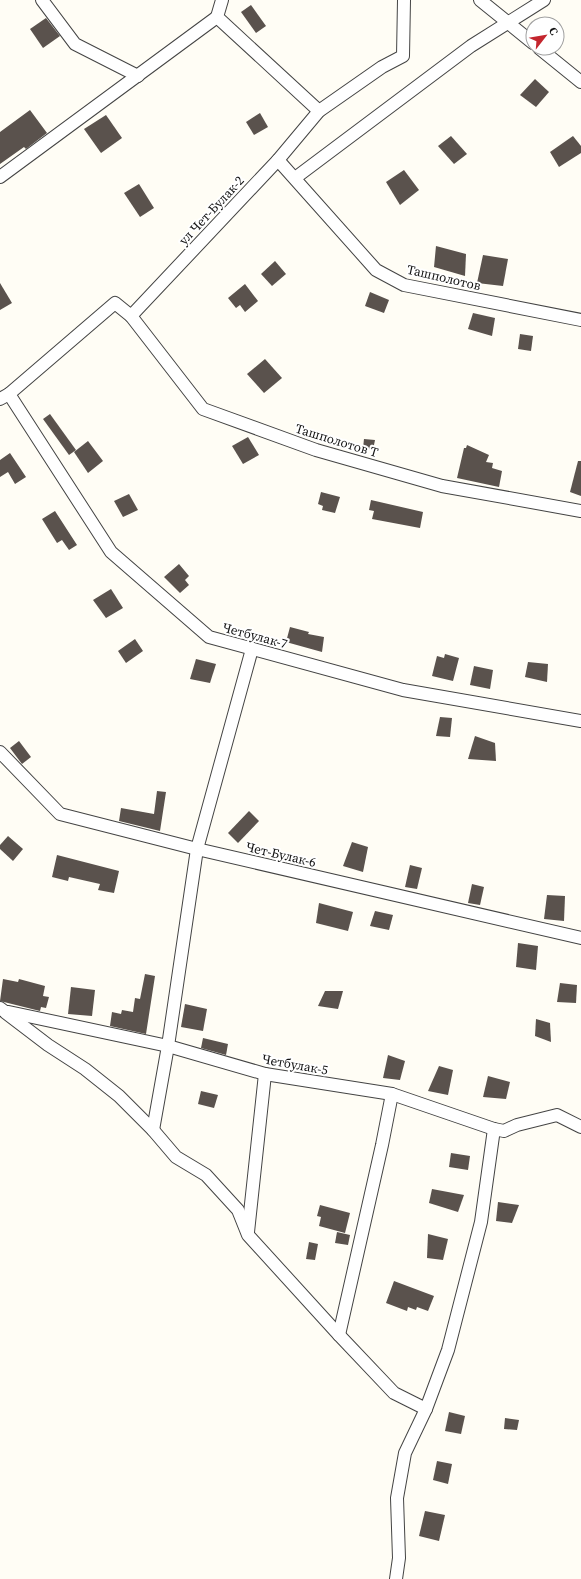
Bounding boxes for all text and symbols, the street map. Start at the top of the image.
north arrow [525,16,565,56]
text: С [545,24,561,38]
street label: ул Чет-Булак-2 [175,172,248,248]
street label: Ташполотов [405,261,483,294]
street label: Ташполотов Т [293,420,380,461]
street label: Четбулак-7 [220,619,290,652]
street label: Чет-Булак-6 [244,838,318,871]
street label: Четбулак-5 [260,1050,329,1079]

